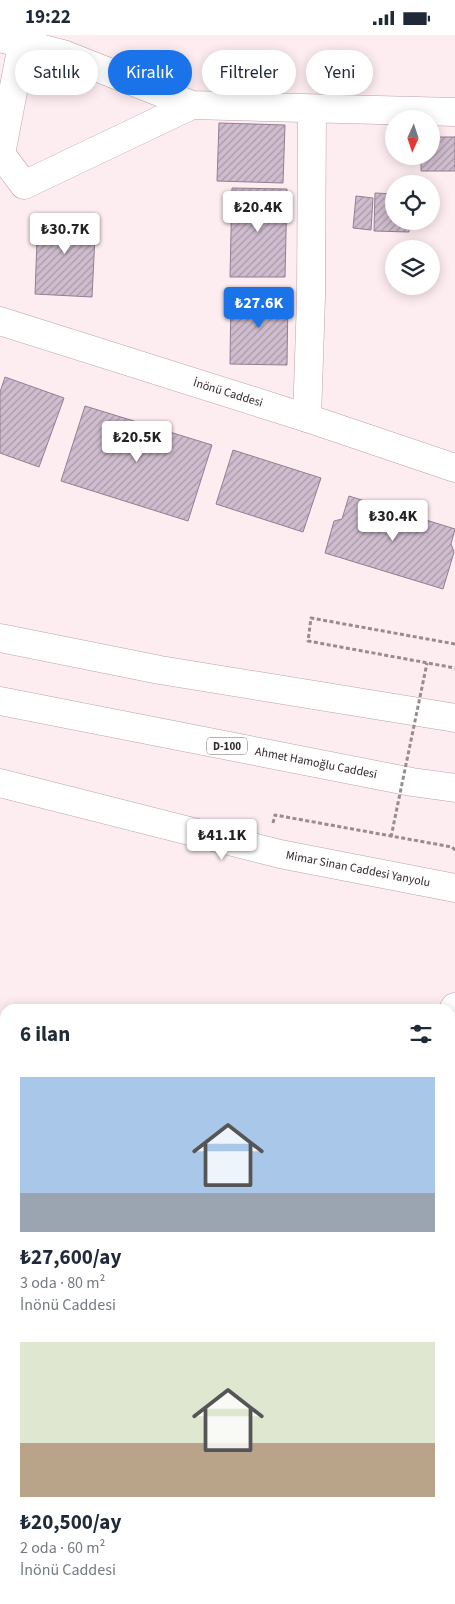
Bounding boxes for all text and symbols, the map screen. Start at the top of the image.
text: 19:22 [25,4,71,31]
chip: Satılık [15,50,98,95]
chip: Kiralık [108,50,192,95]
chip: Filtreler [202,50,296,95]
chip: Yeni [306,50,373,95]
north arrow [385,110,440,165]
map controls [385,110,440,295]
button: locate [385,175,440,230]
pin: ₺20.4K [217,191,299,233]
text: ₺20.4K [234,196,282,218]
pin: ₺30.7K [24,213,106,255]
text: ₺30.7K [41,218,89,240]
button: layers [385,240,440,295]
pin: ₺27.6K [218,287,300,329]
text: ₺27.6K [235,292,283,314]
street label: İnönü Caddesi [191,374,265,412]
pin: ₺20.5K [96,421,178,463]
text: ₺20.5K [113,426,161,448]
pin: ₺30.4K [352,499,434,542]
text: ₺30.4K [369,505,417,527]
road number: D-100 [207,737,247,754]
street label: Ahmet Hamoğlu Caddesi [254,743,378,783]
pin: ₺41.1K [181,819,263,861]
text: ₺41.1K [198,824,246,846]
street label: Mimar Sinan Caddesi Yanyolu [284,847,432,891]
text: 6 ilan [20,1019,70,1049]
icon: filters [407,1020,435,1048]
icon: home [183,1110,273,1200]
text: ₺27,600/ay [20,1242,121,1272]
text: 3 oda · 80 m² [20,1272,105,1294]
text: İnönü Caddesi [20,1294,116,1316]
icon: home [183,1375,273,1465]
text: ₺20,500/ay [20,1507,121,1537]
text: 2 oda · 60 m² [20,1537,105,1559]
text: İnönü Caddesi [20,1559,116,1581]

